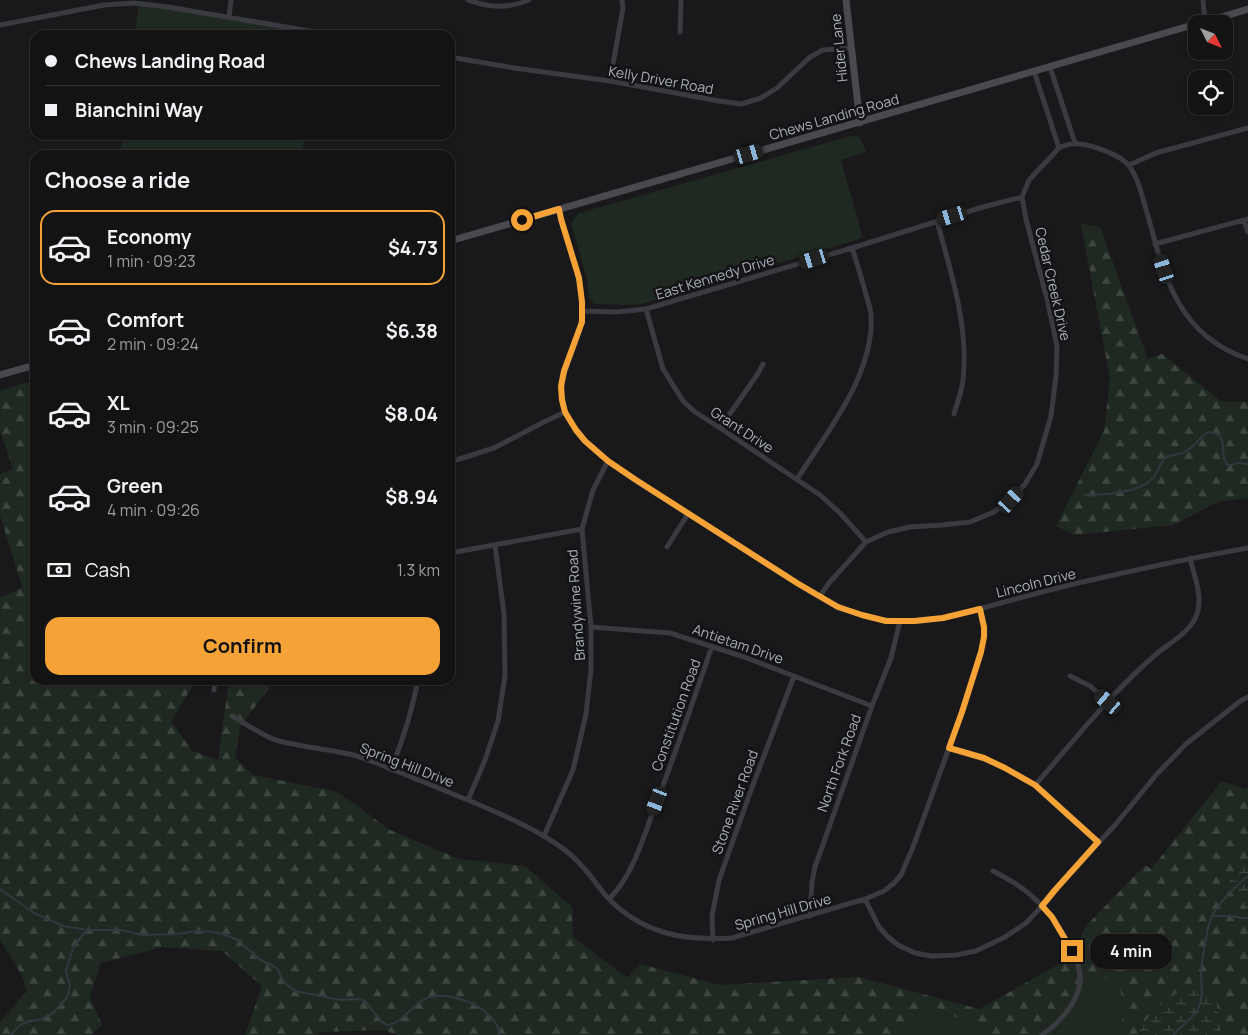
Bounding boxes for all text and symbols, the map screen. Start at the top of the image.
street label: Hider Lane [825,13,852,83]
north arrow [1188,15,1232,60]
map controls [1188,15,1233,115]
text: Chews Landing Road [75,48,265,74]
street label: Kelly Driver Road [607,61,715,98]
button: locate [1188,70,1233,115]
street label: Chews Landing Road [767,89,901,144]
text: Bianchini Way [75,97,203,123]
car [732,143,765,165]
text: Choose a ride [45,165,190,195]
car [935,204,968,228]
route start [511,209,533,231]
text: Economy [107,224,191,250]
icon: car [47,225,92,270]
street label: Cedar Creek Drive [1031,225,1076,342]
text: $4.73 [388,235,438,261]
car [797,247,830,271]
street label: East Kennedy Drive [653,249,777,304]
text: 1 min · 09:23 [107,250,196,272]
car [1152,252,1175,286]
text: Comfort [107,307,184,333]
icon: car [47,308,92,353]
text: $6.38 [386,318,438,344]
text: 2 min · 09:24 [107,333,199,355]
text: XL [107,390,130,416]
icon: car [47,391,92,436]
text: $8.04 [385,401,438,427]
street label: Grant Drive [707,402,778,457]
text: 3 min · 09:25 [107,416,199,438]
text: Green [107,473,163,499]
icon: car [47,474,92,519]
text: $8.94 [385,484,438,510]
car [995,484,1026,516]
text: 4 min · 09:26 [107,499,200,521]
street label: Brandywine Road [562,549,589,661]
icon: cash [45,556,73,584]
text: Cash [85,557,130,583]
text: 1.3 km [397,559,440,581]
street label: Lincoln Drive [994,563,1078,602]
button: Confirm [45,617,440,675]
street label: Antietam Drive [690,619,786,668]
street label: Constitution Road [646,656,705,774]
car [1091,687,1124,717]
street label: North Fork Road [812,711,865,814]
street label: Spring Hill Drive [357,738,457,791]
street label: Stone River Road [707,747,762,857]
car [644,784,669,818]
street label: Spring Hill Drive [732,889,833,934]
callout: 4 min [1090,934,1172,968]
route end [1061,940,1083,962]
text: 4 min [1110,940,1152,962]

